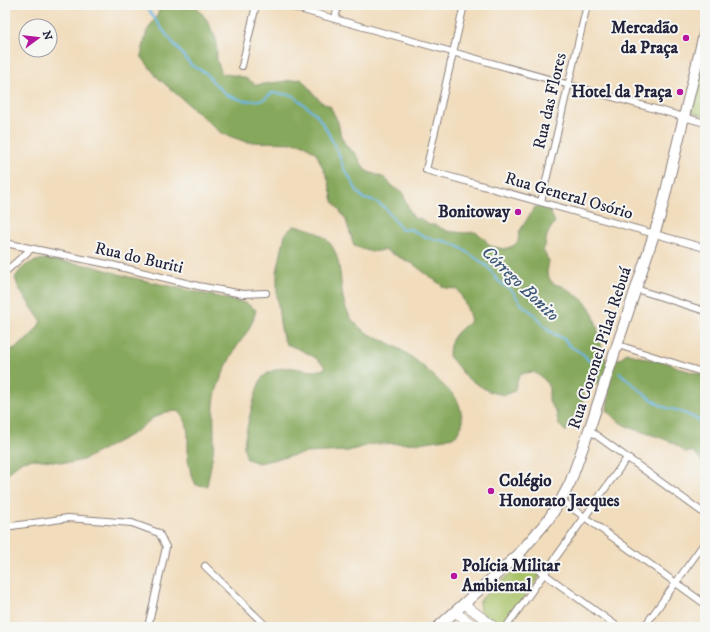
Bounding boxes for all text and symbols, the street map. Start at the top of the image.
place label: Mercadão da Praça [611,17,679,59]
north arrow [18,18,58,58]
text: N [39,29,55,42]
marker: Mercadão da Praça [681,33,691,43]
street label: Rua das Flores [528,50,572,151]
place label: Hotel da Praça [571,81,673,103]
marker: Hotel da Praça [675,87,685,97]
street label: Rua General Osório [502,167,636,225]
place label: Bonitoway [438,201,511,223]
marker: Bonitoway [513,207,523,217]
street label: Rua do Buriti [93,237,185,279]
water label: Córrego Bonito [477,241,564,327]
street label: Rua Coronel Pilad Rebuá [563,263,637,432]
place label: Colégio Honorato Jacques [499,470,620,512]
marker: Colégio Honorato Jacques [486,486,496,496]
place label: Polícia Militar Ambiental [461,555,561,597]
marker: Polícia Militar Ambiental [449,571,459,581]

